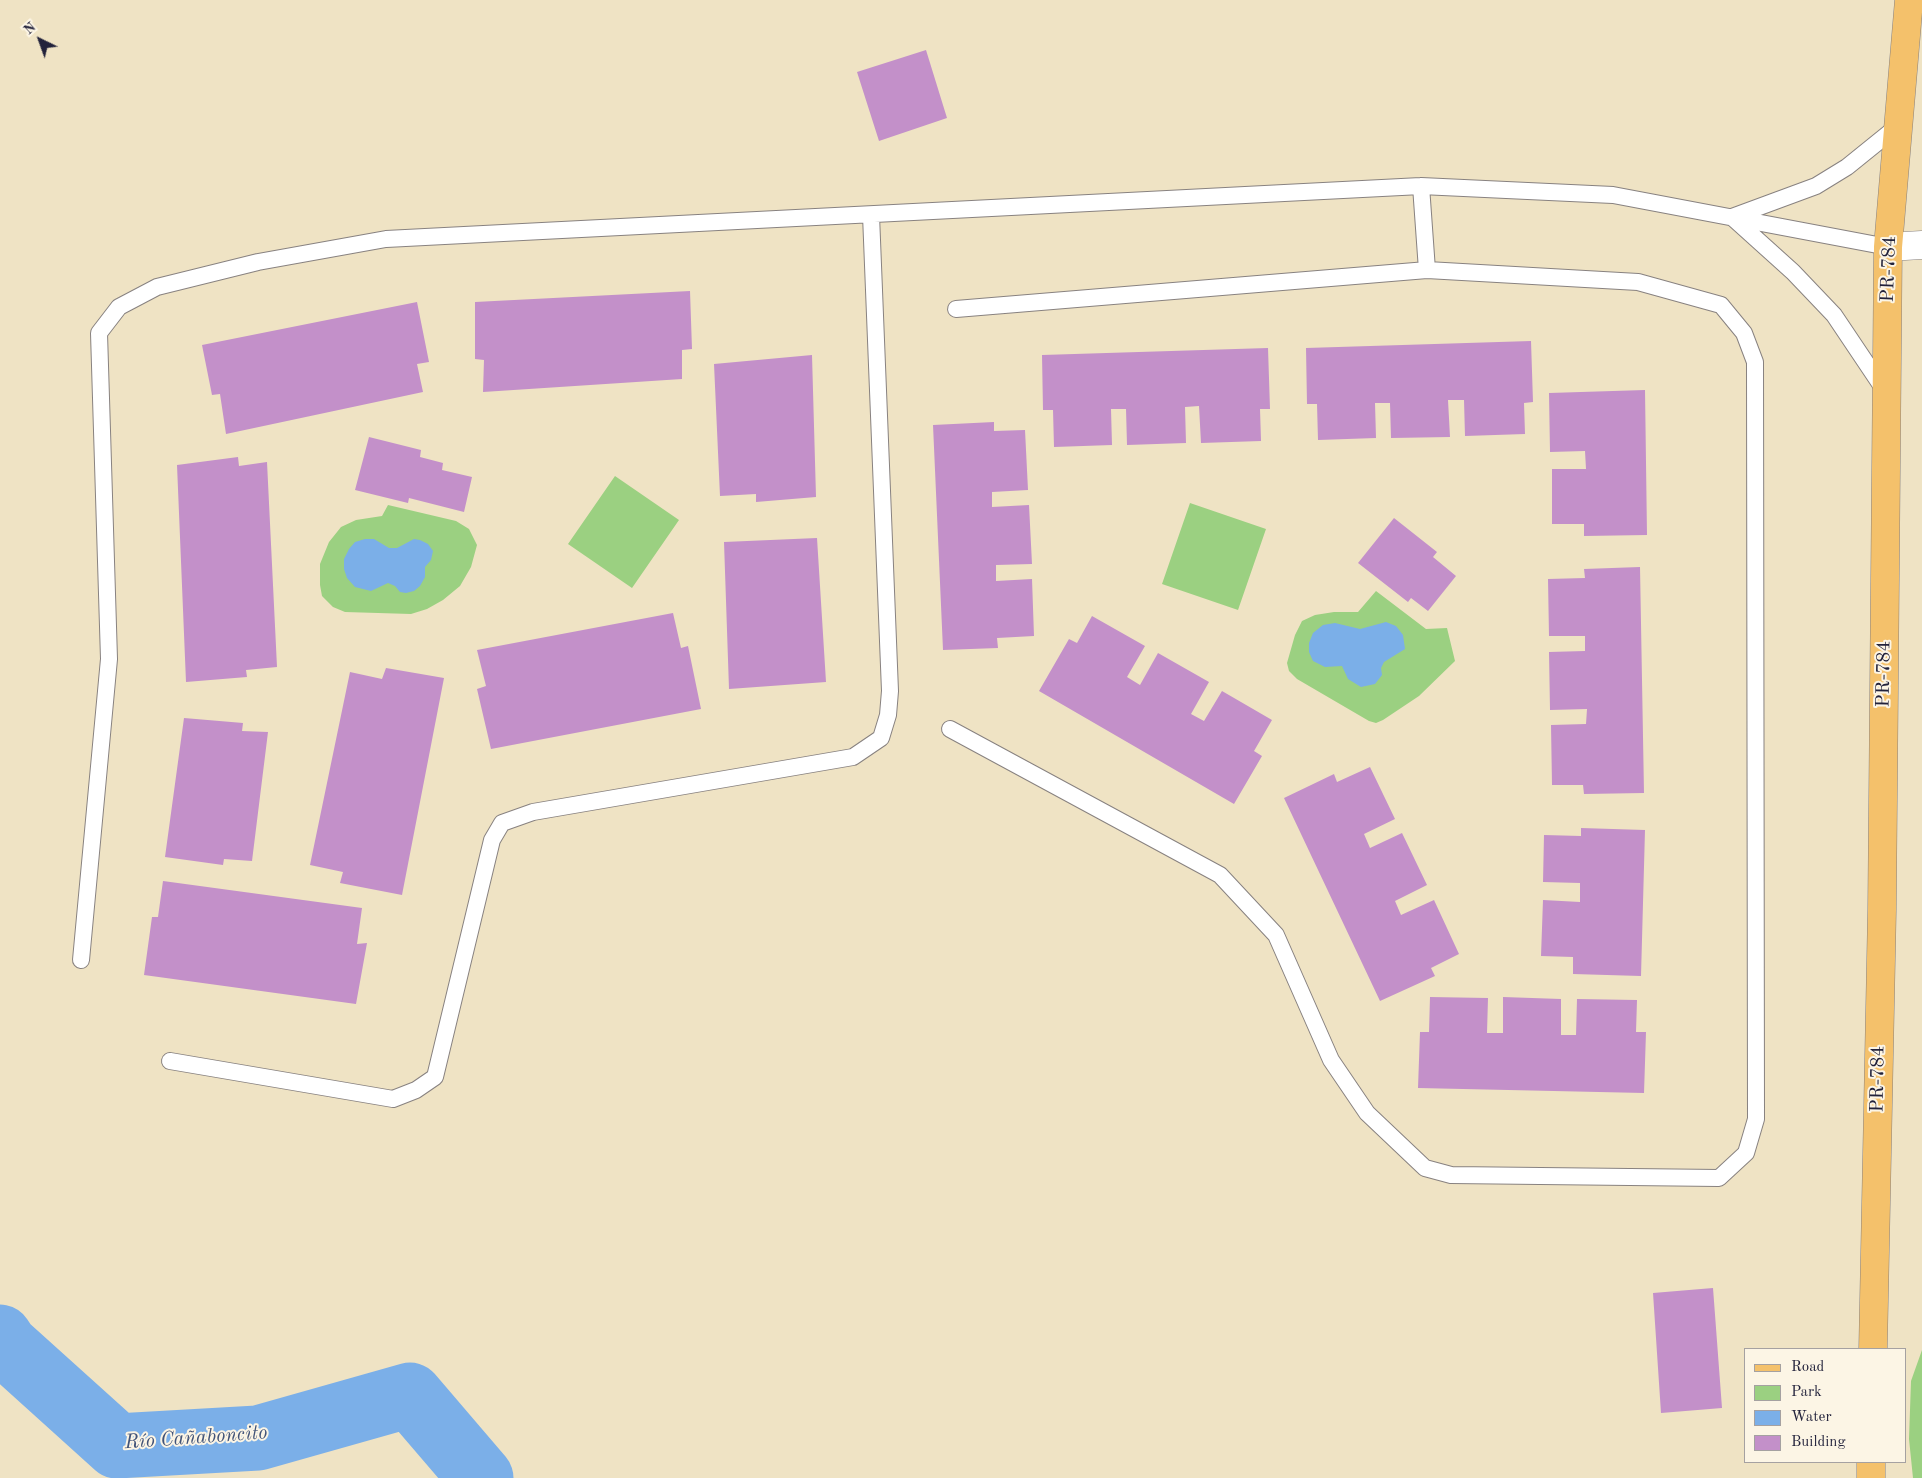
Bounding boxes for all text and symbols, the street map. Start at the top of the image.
north arrow [15,15,65,65]
text: N [21,20,39,38]
street label: PR-784 [1876,235,1902,303]
street label: PR-784 [1872,640,1896,708]
street label: PR-784 [1866,1045,1890,1113]
legend [1744,1348,1907,1463]
text: Road [1791,1360,1824,1375]
text: Park [1791,1385,1822,1400]
text: Water [1791,1410,1832,1425]
water label: Río Cañaboncito [124,1421,268,1455]
text: Building [1791,1435,1846,1450]

